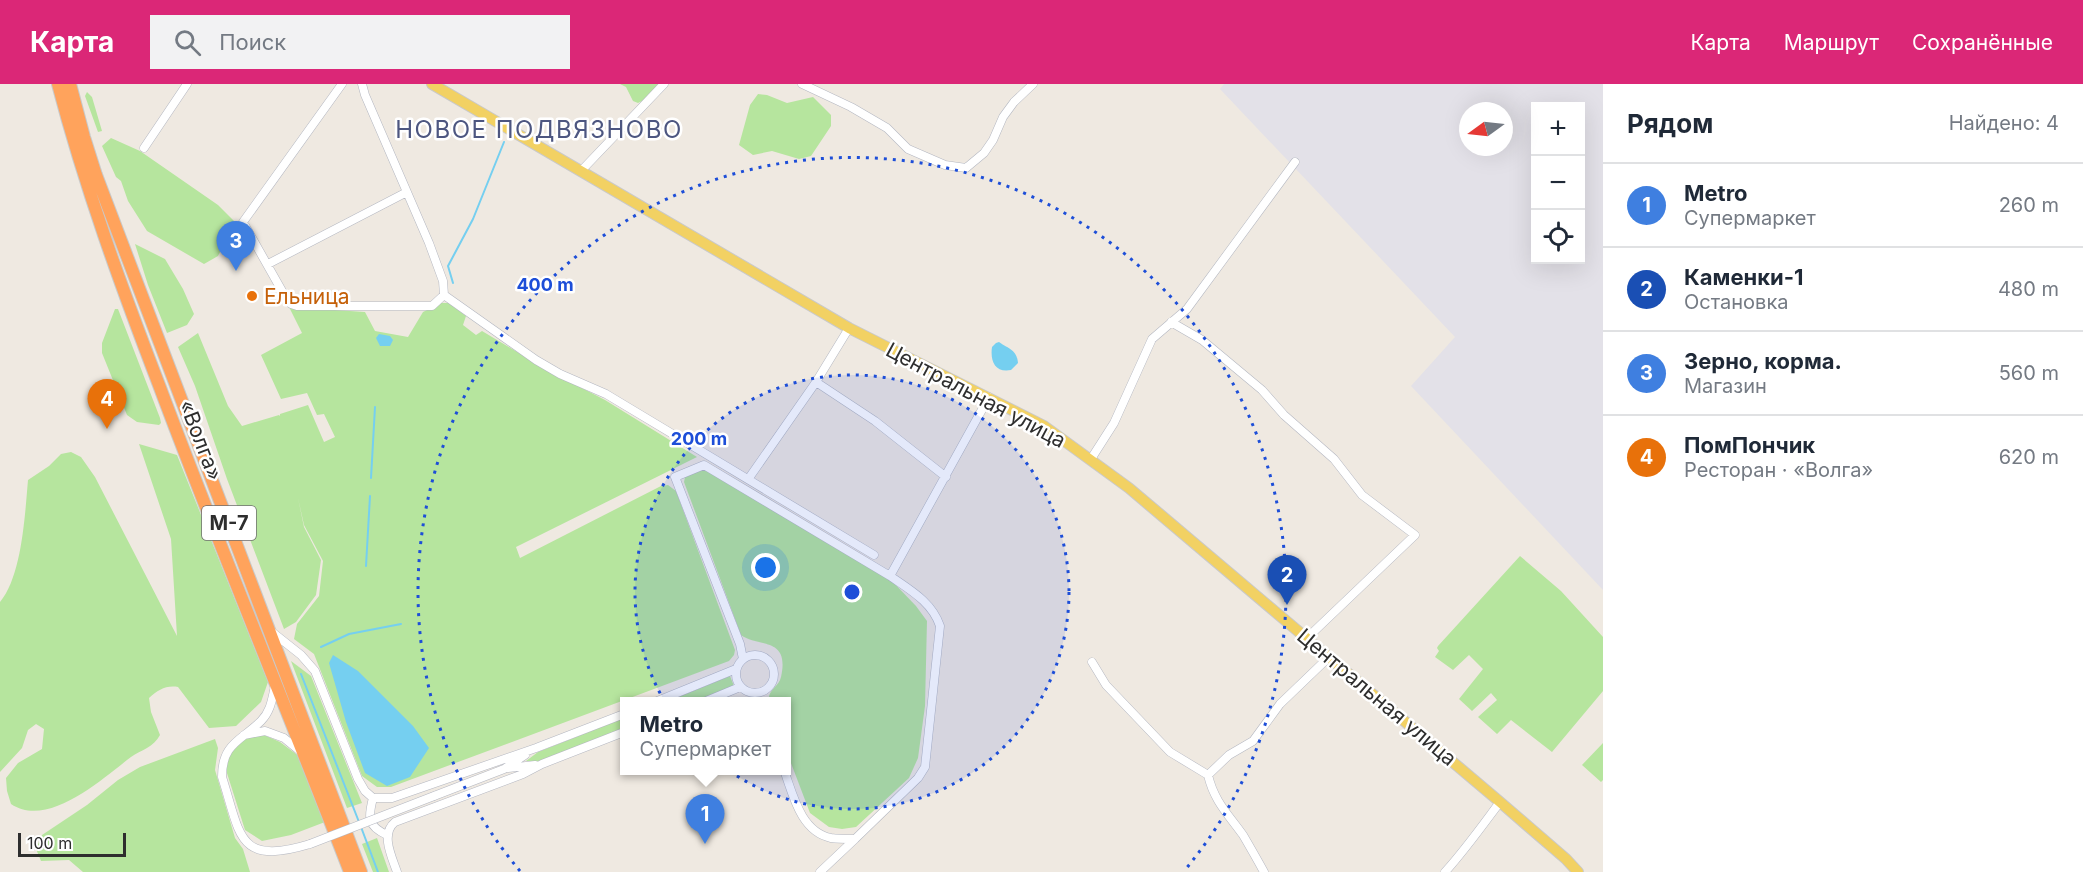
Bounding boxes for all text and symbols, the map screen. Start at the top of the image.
search box [150,15,570,69]
text: Карта [30,25,114,59]
icon: search [171,26,204,59]
text: Поиск [219,29,286,55]
text: Карта [1690,30,1751,55]
text: Маршрут [1784,30,1879,55]
text: Сохранённые [1912,30,2053,55]
north arrow [1459,102,1513,156]
map controls [1531,102,1585,264]
button: + [1531,102,1585,156]
text: Рядом [1627,108,1713,139]
text: Найдено: 4 [1949,111,2059,135]
district label: НОВОЕ ПОДВЯЗНОВО [395,115,683,144]
button: − [1531,156,1585,210]
text: Metro [1684,180,1748,206]
text: 1 [1642,193,1651,217]
text: 260 m [1999,193,2059,217]
text: Супермаркет [1684,206,1816,230]
button: locate [1531,210,1585,264]
pin: 3 [216,222,256,271]
text: Каменки-1 [1684,264,1804,290]
text: 400 m [516,274,574,295]
text: 2 [1640,277,1653,301]
text: 480 m [1998,277,2059,301]
place label: Ельница [264,284,350,309]
marker: Ельница [245,289,259,303]
text: Остановка [1684,290,1788,314]
street label: Центральная улица [882,337,1070,453]
text: Зерно, корма. [1684,348,1842,374]
text: 3 [1640,361,1653,385]
text: 560 m [1999,361,2059,385]
text: Магазин [1684,374,1767,398]
pin: 4 [88,380,126,429]
street label: «Волга» [174,396,228,484]
text: 200 m [671,428,727,449]
text: ПомПончик [1684,432,1815,458]
text: 4 [1640,445,1653,469]
text: 620 m [1999,445,2059,469]
text: Ресторан · «Волга» [1684,458,1873,482]
road number: М-7 [202,506,256,540]
your location [751,553,780,582]
pin: 2 [1268,556,1306,605]
centre of rings [842,582,862,602]
street label: Центральная улица [1292,623,1462,771]
popup [620,697,791,775]
text: Metro [640,711,703,737]
text: Супермаркет [640,737,771,761]
pin: 1 [686,794,724,844]
scale bar [18,830,126,858]
text: 100 m [27,833,72,853]

